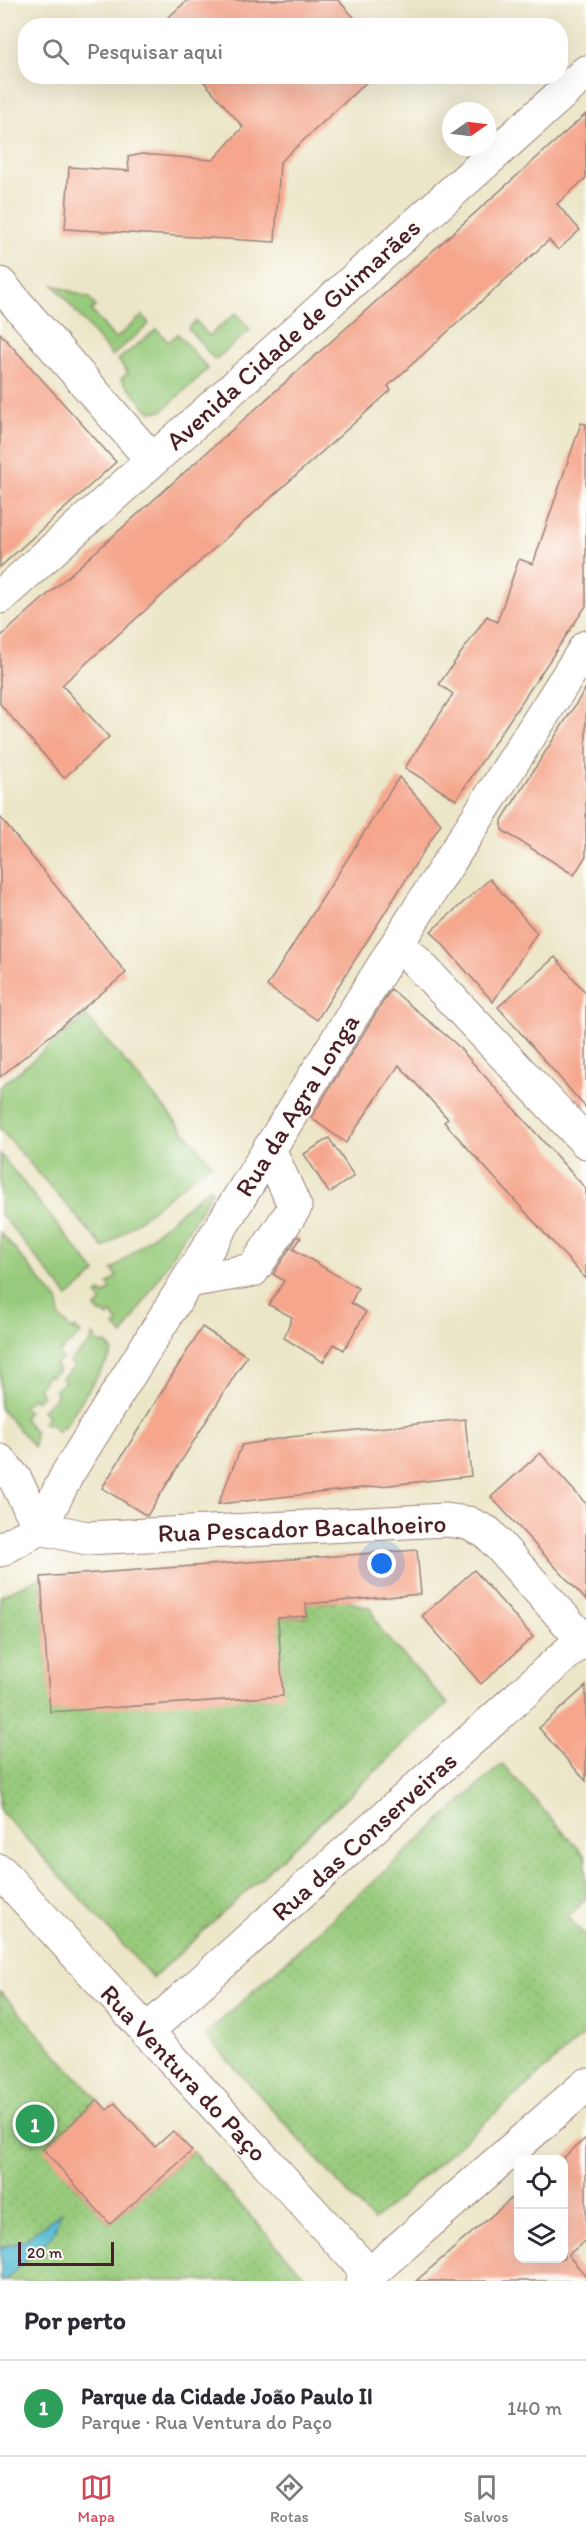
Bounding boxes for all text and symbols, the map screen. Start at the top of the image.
search box [18,18,568,84]
icon: search [39,35,72,68]
text: Pesquisar aqui [87,38,223,65]
north arrow [442,102,496,156]
street label: Avenida Cidade de Guimarães [159,211,427,457]
street label: Rua da Agra Longa [228,1007,366,1202]
street label: Rua Pescador Bacalhoeiro [157,1507,447,1549]
your location [367,1549,396,1578]
street label: Rua das Conserveiras [265,1744,463,1928]
street label: Rua Ventura do Paço [94,1978,274,2168]
pin: 1 [15,2102,54,2146]
map controls [514,2155,568,2263]
button: locate [514,2155,568,2209]
button: layers [514,2209,568,2263]
scale bar [18,2239,114,2266]
text: 20 m [27,2243,62,2262]
text: Por perto [24,2304,126,2336]
text: Parque da Cidade João Paulo II [81,2383,373,2410]
text: 1 [39,2396,48,2420]
text: 140 m [507,2396,562,2420]
text: Parque · Rua Ventura do Paço [81,2410,332,2434]
tab: Mapa [78,2471,115,2526]
tab: Rotas [270,2471,309,2526]
tab: Salvos [464,2471,508,2526]

